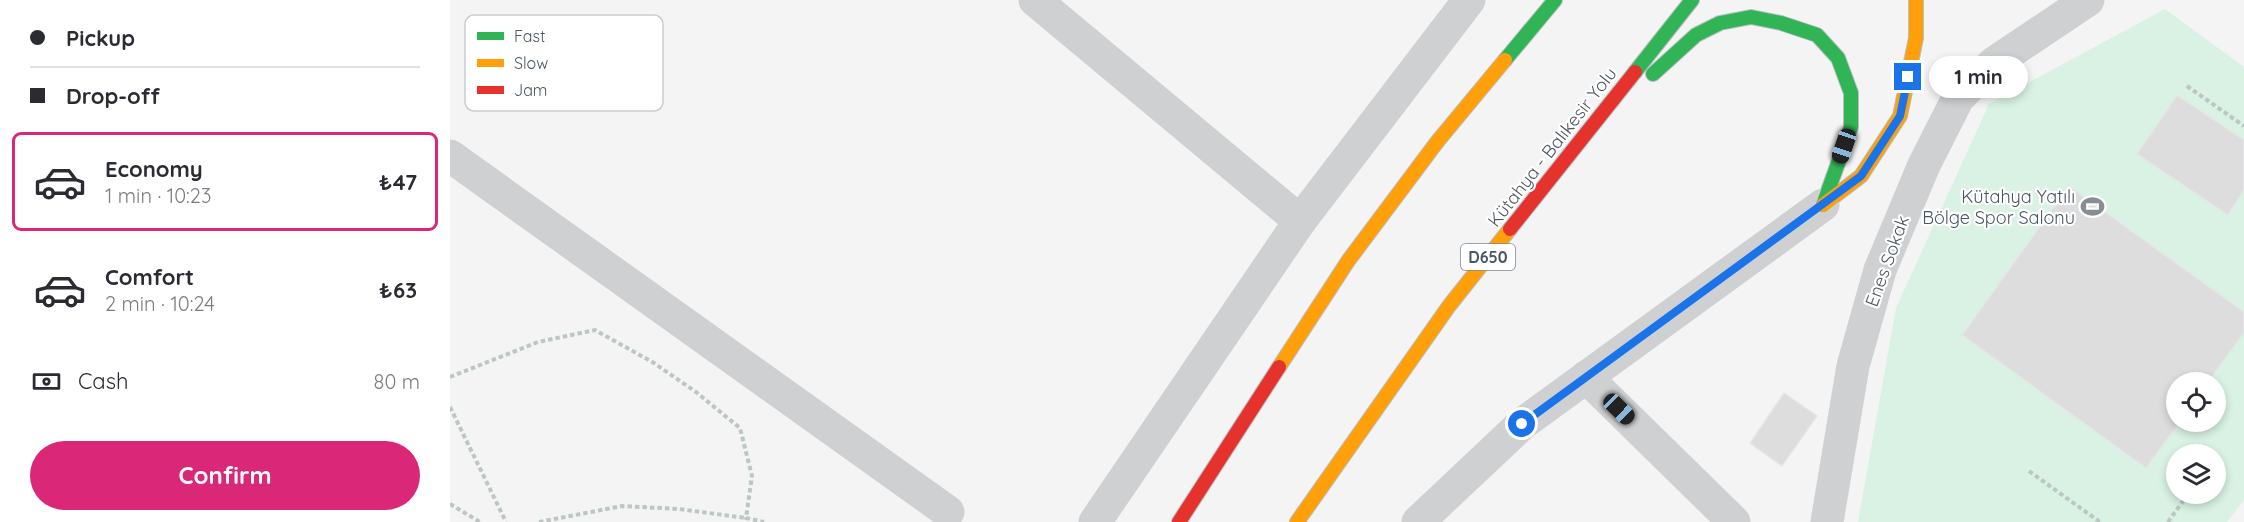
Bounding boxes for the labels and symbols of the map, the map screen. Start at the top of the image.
legend [465,15,663,111]
text: Fast [514,26,545,46]
text: Slow [514,53,548,73]
callout: 1 min [1929,56,2028,98]
street label: Kütahya - Balıkesir Yolu [1483,63,1621,231]
route end [1894,63,1921,90]
text: Jam [514,80,547,100]
car [1830,126,1858,166]
place label: Kütahya Yatılı Bölge Spor Salonu [1922,185,2075,229]
sports icon: Kütahya Yatılı Bölge Spor Salonu [2080,193,2106,219]
street label: Enes Sokak [1860,212,1914,310]
road number: D650 [1461,244,1515,270]
car [1600,390,1638,428]
route start [1508,410,1535,437]

